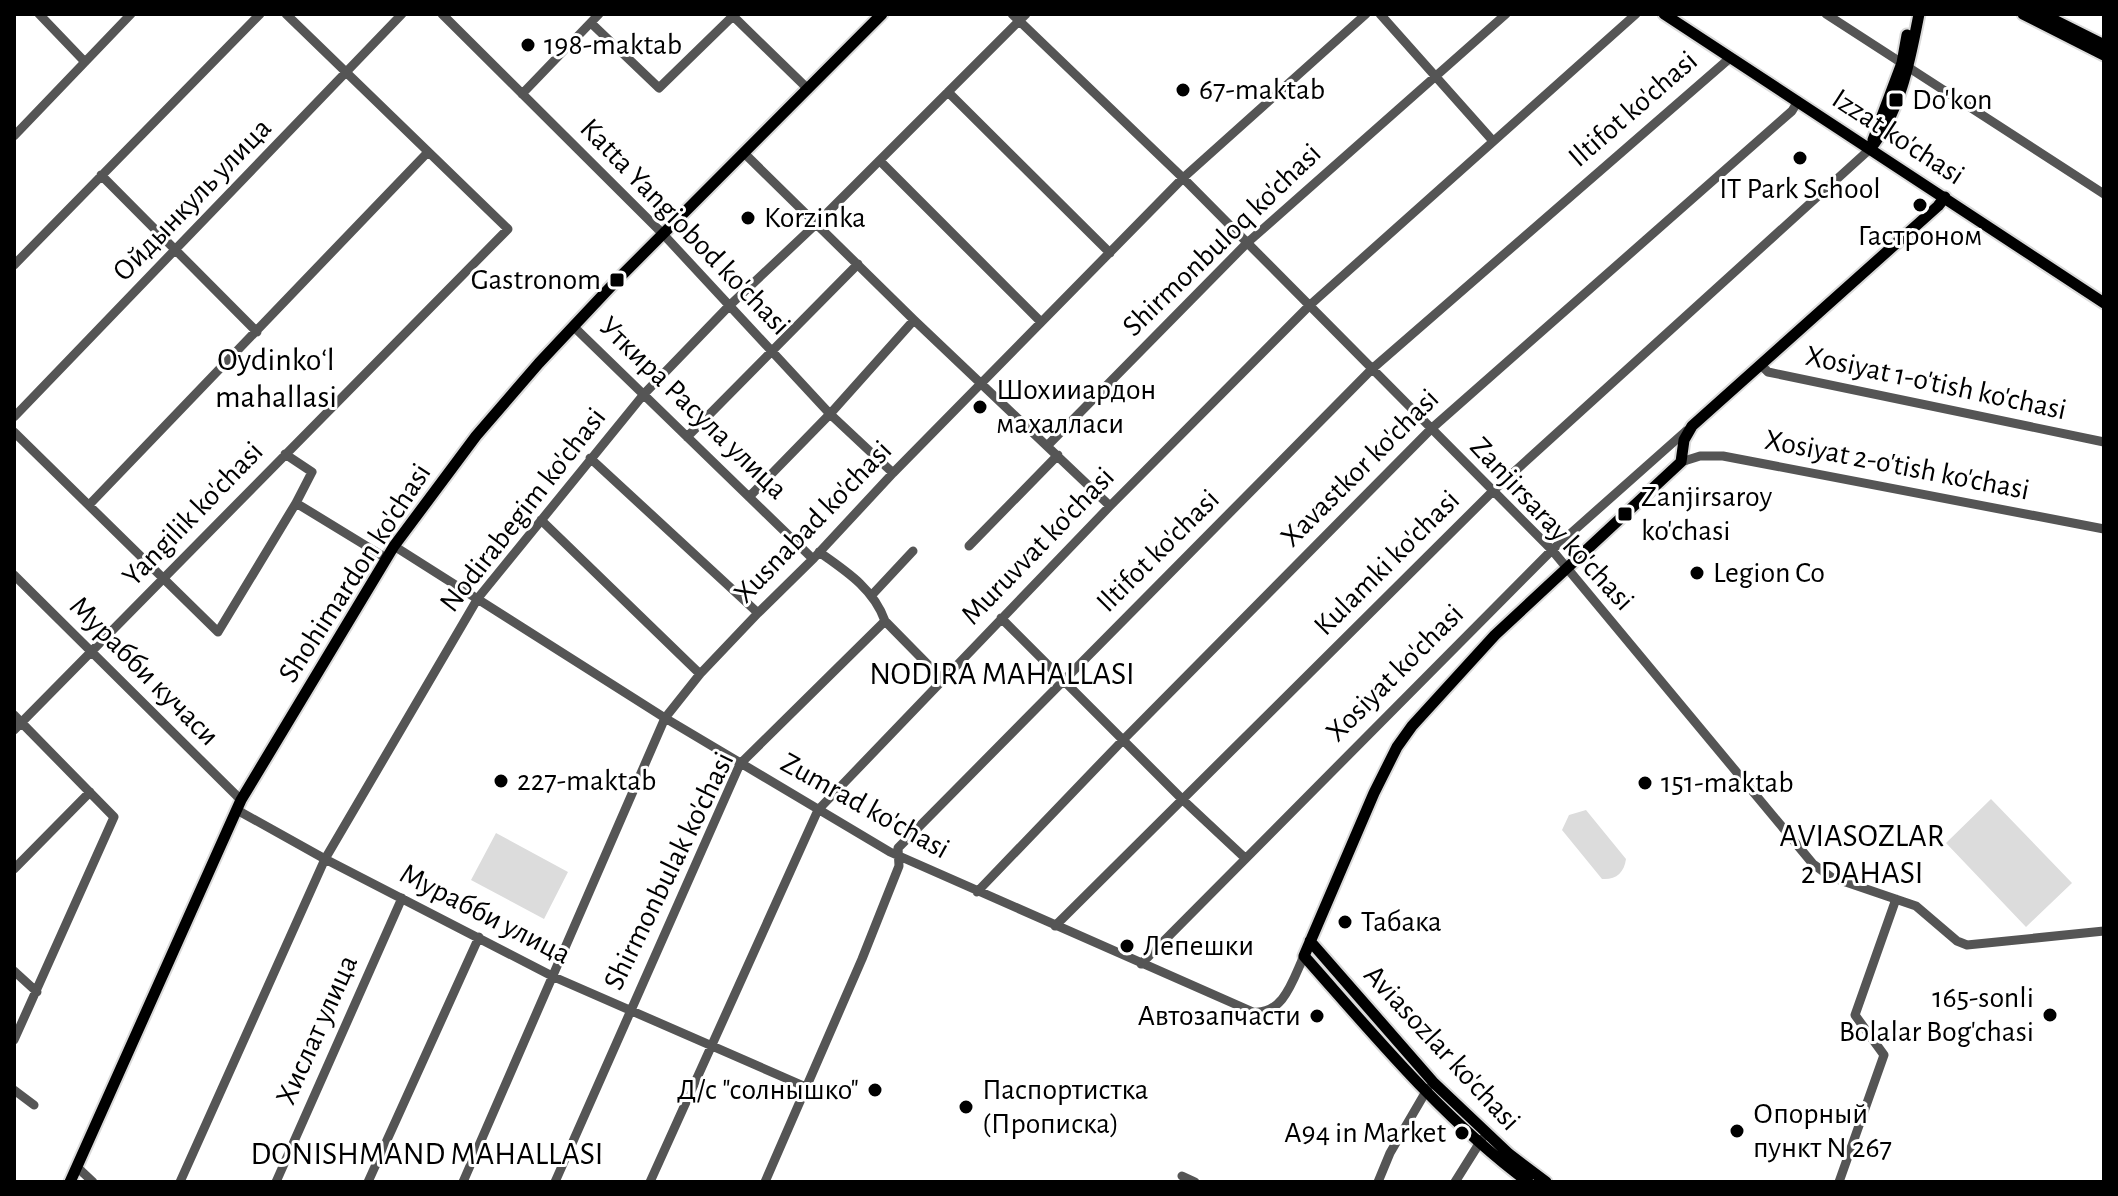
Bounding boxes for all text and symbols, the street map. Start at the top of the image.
place label: 198-maktab [544,30,682,60]
marker: 198-maktab [519,36,537,54]
street label: Iltifot ko'chasi [1563,45,1703,173]
place label: 67-maktab [1199,75,1325,105]
marker: 67-maktab [1174,81,1192,99]
street label: Izzat ko'chasi [1827,83,1969,191]
place label: Do'kon [1912,85,1993,115]
marker: Do'kon [1887,91,1905,109]
street label: Ойдынкуль улица [107,113,277,287]
street label: Katta Yangiobod ko'chasi [574,113,796,341]
street label: Shirmonbuloq ko'chasi [1117,138,1327,342]
marker: IT Park School [1791,149,1809,167]
place label: IT Park School [1719,174,1881,204]
marker: Гастроном [1911,196,1929,214]
place label: Korzinka [764,203,866,233]
marker: Korzinka [739,209,757,227]
place label: Гастроном [1857,221,1983,251]
place label: Gastronom [471,265,601,295]
marker: Gastronom [608,271,626,289]
street label: Уткира Расула улица [593,311,793,505]
street label: Xosiyat 1-o'tish ko'chasi [1803,341,2069,425]
district label: Oydinkoʻl mahallasi [215,344,337,413]
place label: Шохииардон махалласи [996,375,1156,439]
street label: Xavastkor ko'chasi [1275,383,1445,553]
marker: Шохииардон махалласи [971,398,989,416]
street label: Nodirabegim ko'chasi [434,402,612,618]
street label: Xosiyat 2-o'tish ko'chasi [1762,425,2032,505]
street label: Zanjirsaray ko'chasi [1464,432,1640,616]
street label: Xusnabad ko'chasi [728,435,898,609]
street label: Yangilik ko'chasi [117,436,269,592]
street label: Shohimardon ko'chasi [273,458,437,688]
street label: Muruvvat ko'chasi [956,462,1120,630]
place label: Zanjirsaroy ko'chasi [1641,482,1772,546]
street label: Iltifot ko'chasi [1091,484,1225,618]
street label: Kulamki ko'chasi [1309,485,1465,641]
marker: Zanjirsaroy ko'chasi [1616,505,1634,523]
place label: Legion Co [1713,558,1825,588]
marker: Legion Co [1688,564,1706,582]
street label: Мурабби кучаси [63,590,225,752]
street label: Xosiyat ko'chasi [1321,599,1469,747]
district label: NODIRA MAHALLASI [869,658,1135,690]
street label: Shirmonbulak ko'chasi [598,747,740,995]
street label: Zumrad ko'chasi [776,747,954,865]
place label: 227-maktab [517,766,656,796]
place label: 151-maktab [1661,768,1794,798]
marker: 227-maktab [492,772,510,790]
marker: 151-maktab [1636,774,1654,792]
district label: AVIASOZLAR 2 DAHASI [1780,820,1944,889]
street label: Мурабби улица [395,858,575,970]
place label: Табака [1361,907,1442,937]
marker: Табака [1336,913,1354,931]
place label: Лепешки [1143,931,1254,961]
marker: Лепешки [1118,937,1136,955]
street label: Хислат улица [271,951,363,1109]
street label: Aviasozlar ko'chasi [1358,960,1526,1136]
place label: 165-sonli Bolalar Bog'chasi [1839,983,2034,1047]
place label: Автозапчасти [1137,1001,1301,1031]
marker: 165-sonli Bolalar Bog'chasi [2041,1006,2059,1024]
marker: Автозапчасти [1308,1007,1326,1025]
place label: Д/с "солнышко" [677,1075,859,1105]
place label: Паспортистка (Прописка) [982,1075,1148,1139]
marker: Д/с "солнышко" [866,1081,884,1099]
marker: Паспортистка (Прописка) [957,1098,975,1116]
place label: Опорный пункт N 267 [1753,1099,1892,1163]
place label: A94 in Market [1284,1118,1446,1148]
marker: Опорный пункт N 267 [1728,1122,1746,1140]
marker: A94 in Market [1453,1124,1471,1142]
district label: DONISHMAND MAHALLASI [251,1138,603,1170]

